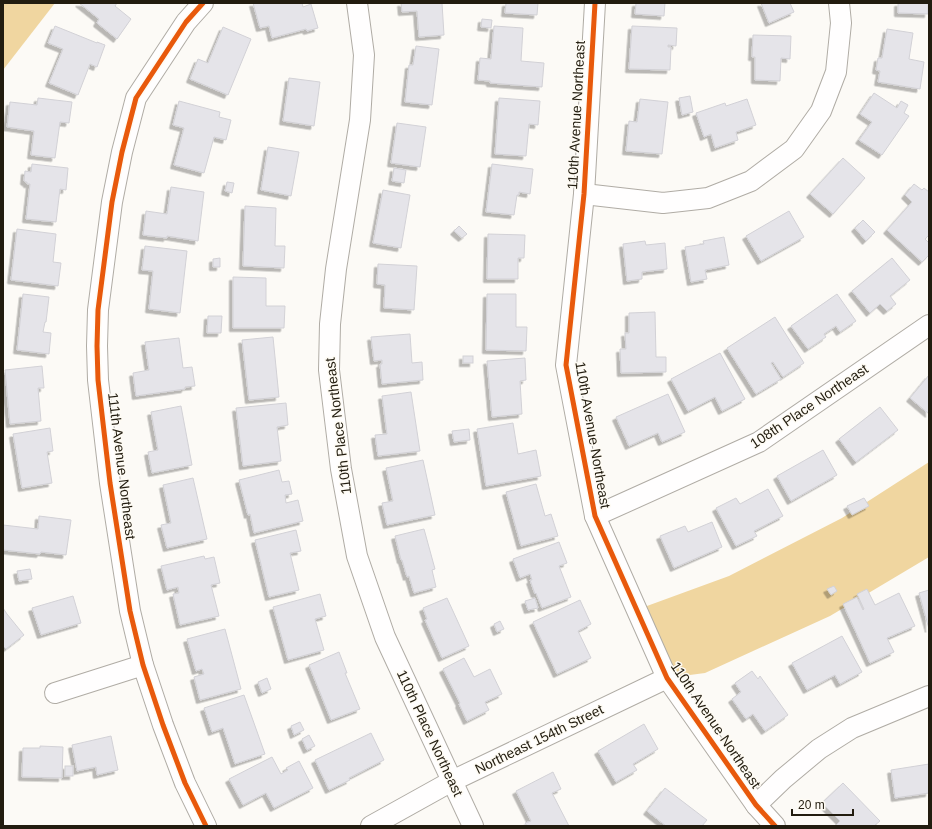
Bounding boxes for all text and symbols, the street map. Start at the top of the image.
street label: 110th Avenue Northeast [564,40,588,190]
street label: 110th Place Northeast [322,357,354,495]
street label: 110th Avenue Northeast [572,360,614,510]
street label: 108th Place Northeast [747,361,871,451]
street label: 111th Avenue Northeast [105,392,139,540]
street label: 110th Avenue Northeast [668,659,764,791]
street label: 110th Place Northeast [394,667,466,799]
street label: Northeast 154th Street [472,701,606,777]
scale bar [792,791,853,817]
text: 20 m [798,798,825,812]

